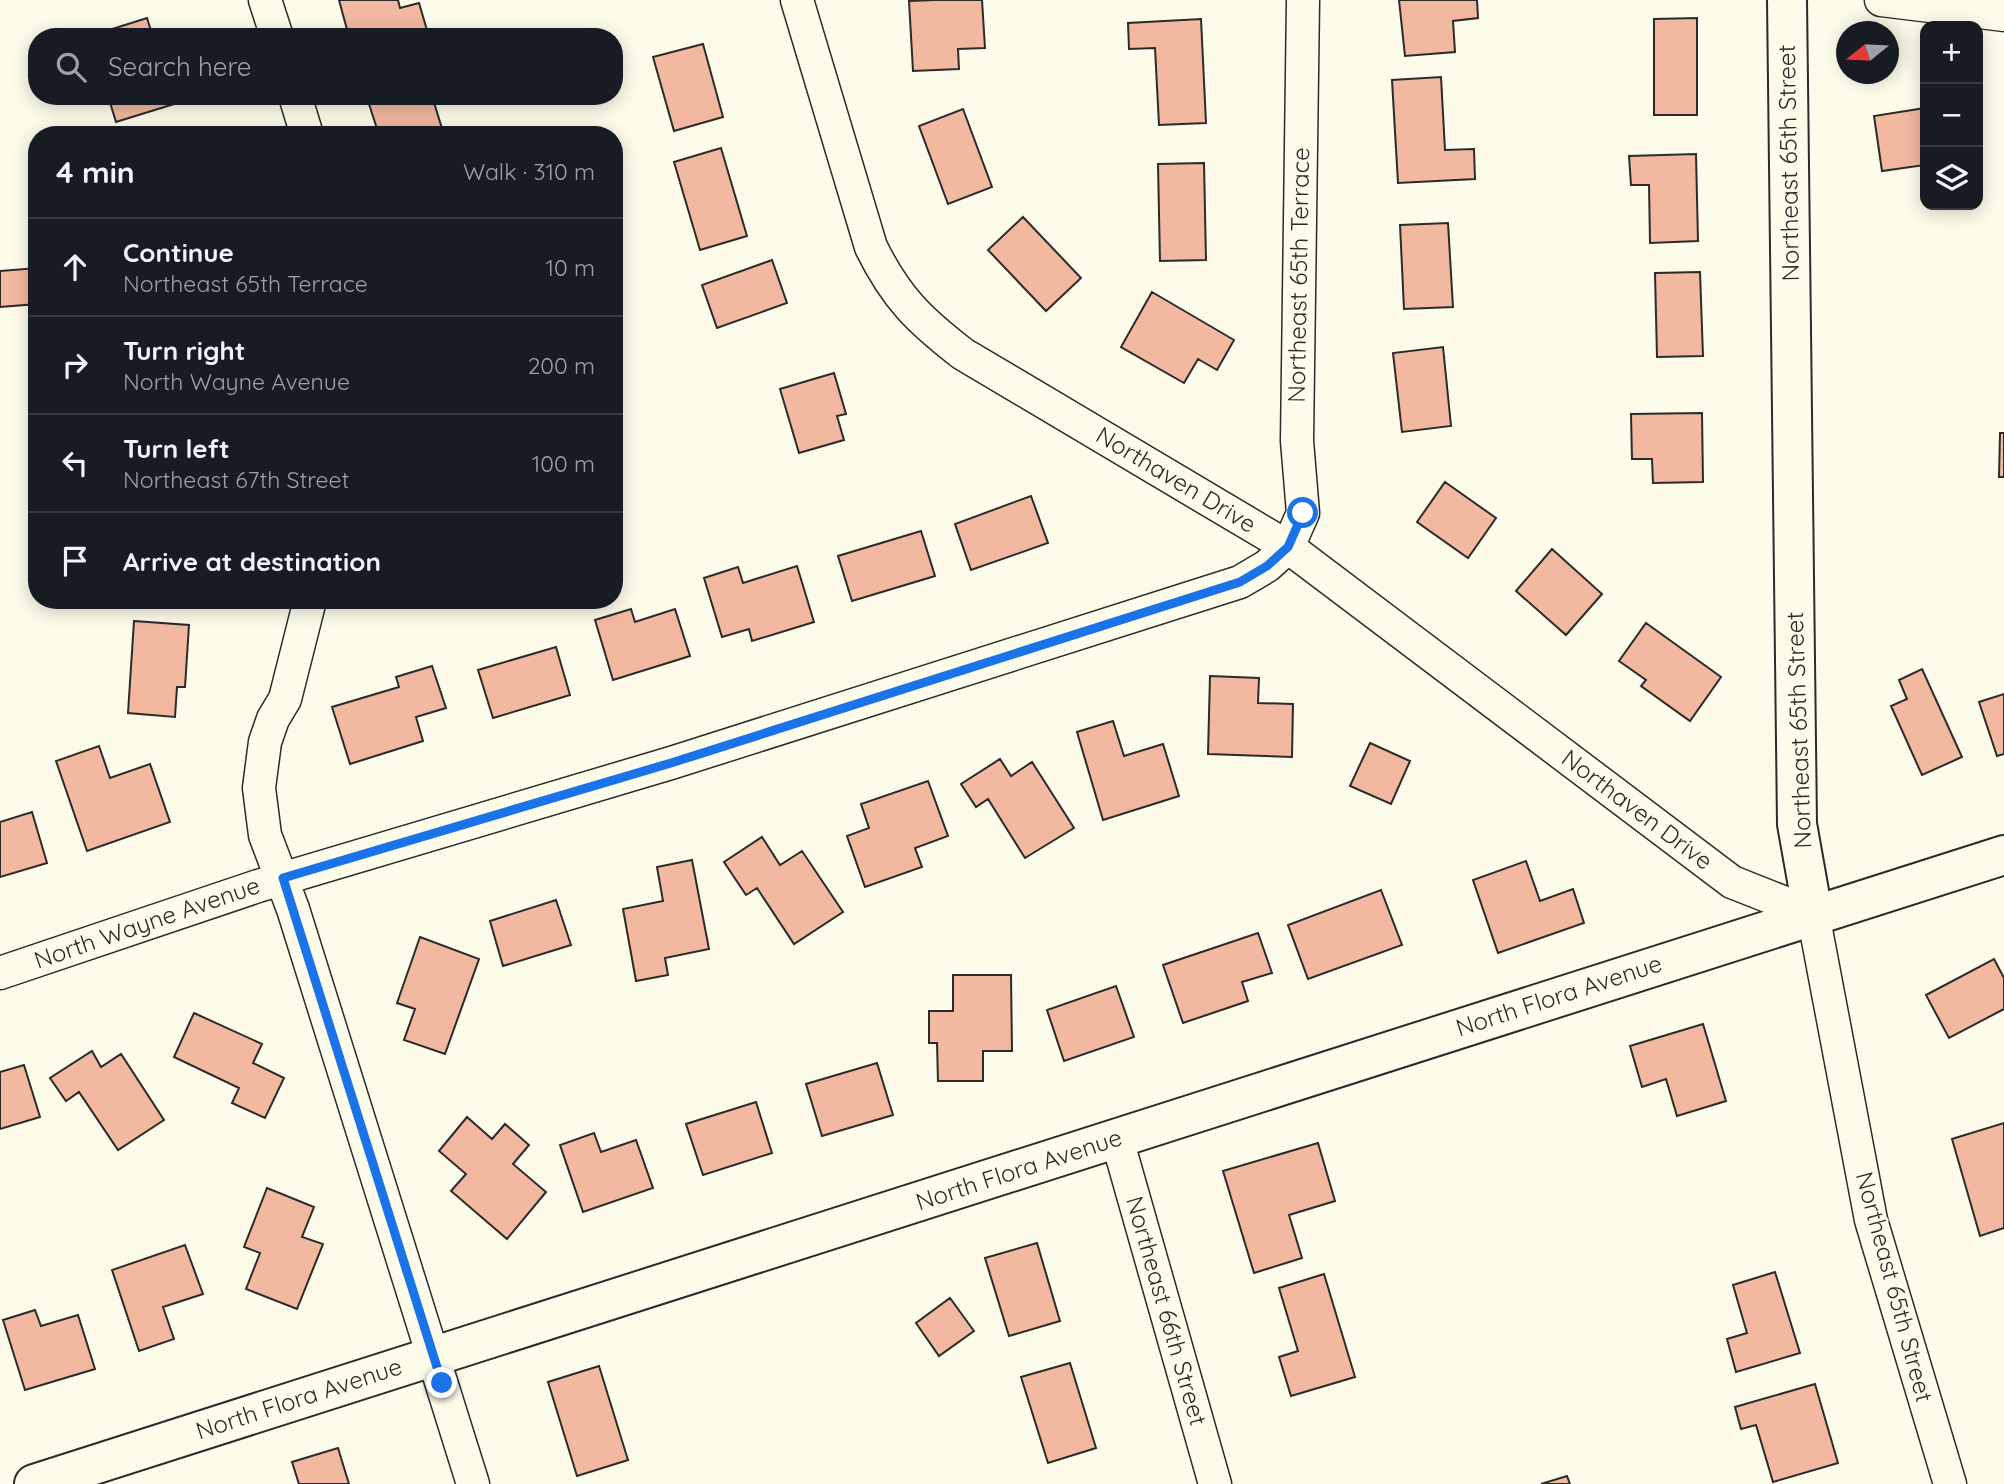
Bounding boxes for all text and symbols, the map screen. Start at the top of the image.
north arrow [1836,21,1899,84]
map controls [1920,21,1983,210]
button: + [1920,21,1983,84]
search box [28,28,623,105]
street label: Northeast 65th Street [1771,44,1805,282]
icon: search [52,48,90,86]
text: Search here [108,50,252,83]
button: − [1920,84,1983,147]
street label: Northeast 65th Terrace [1281,147,1315,403]
button: layers [1920,147,1983,210]
text: 4 min [56,153,135,191]
text: Walk · 310 m [463,157,595,186]
text: Continue [123,236,234,269]
icon: ahead [56,248,94,286]
text: 10 m [546,253,595,282]
text: Northeast 65th Terrace [123,269,368,298]
text: Turn right [123,334,245,367]
icon: right [56,346,94,384]
text: 200 m [528,351,595,380]
text: North Wayne Avenue [123,367,350,396]
street label: Northaven Drive [1091,420,1262,539]
text: Turn left [123,432,230,465]
icon: left [56,444,94,482]
text: 100 m [532,449,595,478]
text: Northeast 67th Street [123,465,349,494]
route start [1287,497,1318,528]
icon: arrive [56,542,94,580]
text: Arrive at destination [123,545,381,578]
street label: Northeast 65th Street [1779,611,1817,849]
street label: Northaven Drive [1556,743,1719,876]
street label: North Wayne Avenue [30,869,263,975]
street label: North Flora Avenue [1452,948,1666,1043]
street label: North Flora Avenue [912,1122,1126,1217]
street label: Northeast 65th Street [1850,1168,1940,1405]
street label: Northeast 66th Street [1120,1193,1214,1429]
street label: North Flora Avenue [192,1351,406,1446]
route end [426,1367,457,1398]

